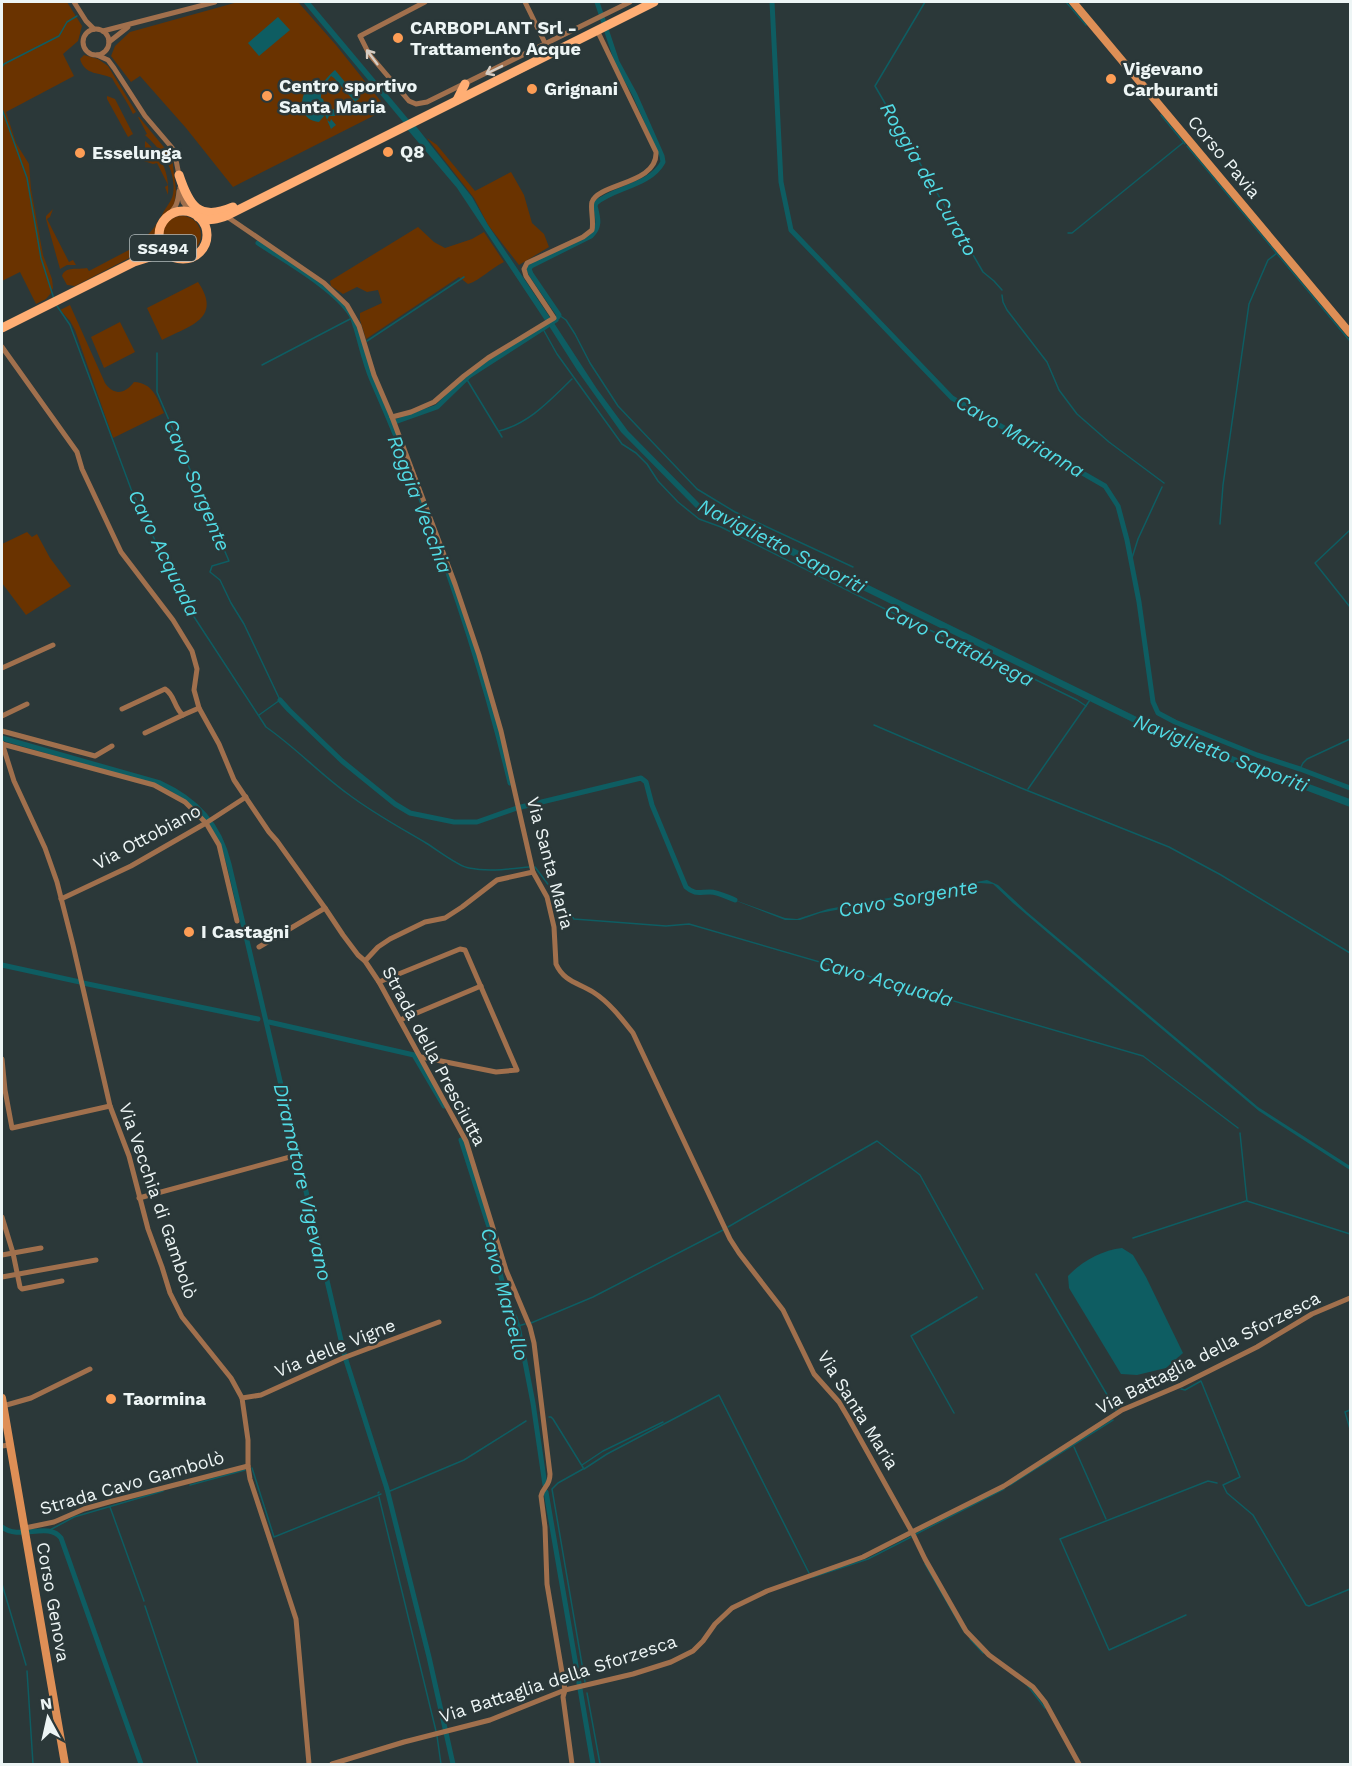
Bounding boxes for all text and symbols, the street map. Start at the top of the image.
place label: CARBOPLANT Srl - Trattamento Acque [410,17,581,59]
marker: CARBOPLANT Srl - Trattamento Acque [391,31,405,45]
one-way arrow [366,49,378,65]
place label: Vigevano Carburanti [1123,58,1218,100]
one-way arrow [485,65,503,77]
marker: Vigevano Carburanti [1104,72,1118,86]
place label: Centro sportivo Santa Maria [279,75,417,117]
place label: Grignani [544,78,618,99]
marker: Grignani [525,82,539,96]
marker: Centro sportivo Santa Maria [260,89,274,103]
water label: Roggia del Curato [875,98,983,260]
street label: Corso Pavia [1184,111,1265,202]
place label: Q8 [400,141,425,162]
place label: Esselunga [92,142,182,163]
marker: Q8 [381,145,395,159]
marker: Esselunga [73,146,87,160]
road number: SS494 [130,235,196,261]
water label: Cavo Marianna [951,389,1089,483]
water label: Cavo Sorgente [158,415,236,555]
water label: Roggia Vecchia [383,431,457,577]
water label: Cavo Acquada [123,486,205,620]
water label: Naviglietto Saporiti [694,493,870,599]
water label: Cavo Cattabrega [880,598,1038,692]
water label: Naviglietto Saporiti [1130,709,1312,798]
street label: Via Santa Maria [523,794,578,931]
street label: Via Ottobiano [89,799,204,874]
water label: Cavo Sorgente [836,874,980,922]
place label: I Castagni [201,921,289,942]
marker: I Castagni [182,925,196,939]
water label: Cavo Acquada [816,950,956,1012]
street label: Strada della Presciutta [378,962,491,1149]
water label: Diramatore Vigevano [269,1081,337,1283]
street label: Via Vecchia di Gambolò [115,1100,202,1302]
water label: Cavo Marcello [476,1225,534,1363]
street label: Via Battaglia della Sforzesca [1092,1287,1323,1418]
street label: Via delle Vigne [271,1314,398,1381]
street label: Via Santa Maria [813,1346,903,1473]
place label: Taormina [123,1388,206,1409]
marker: Taormina [104,1392,118,1406]
street label: Strada Cavo Gambolò [37,1446,226,1519]
street label: Corso Genova [33,1540,74,1663]
street label: Via Battaglia della Sforzesca [436,1630,679,1727]
north arrow [18,1688,78,1748]
text: N [39,1693,53,1714]

